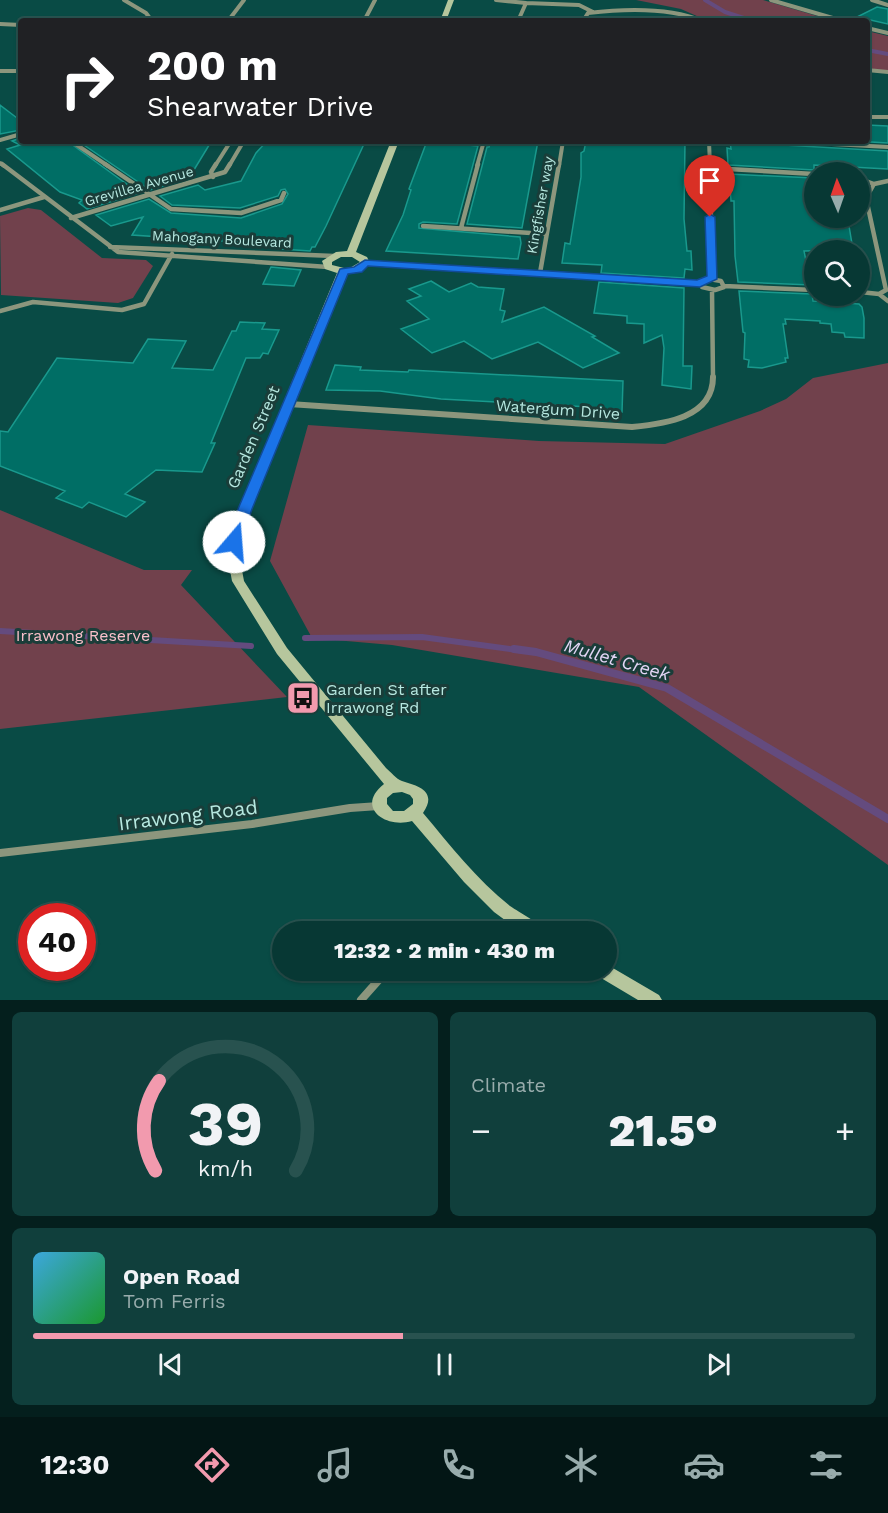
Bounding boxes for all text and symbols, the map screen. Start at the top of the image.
text: 200 m [147,41,278,90]
icon: right [48,42,126,120]
text: Shearwater Drive [147,91,374,123]
street label: Kingfisher way [524,154,557,255]
pin [684,155,735,217]
north arrow [804,162,870,228]
map controls [804,162,870,306]
street label: Grevillea Avenue [83,163,195,209]
icon: arrive [693,164,726,197]
street label: Mahogany Boulevard [152,227,292,251]
button: search [804,240,870,306]
street label: Garden Street [223,383,284,491]
street label: Watergum Drive [495,396,621,423]
position arrow [202,510,266,574]
park label: Irrawong Reserve [16,626,150,645]
water label: Mullet Creek [562,634,673,685]
bus stop icon: Garden St after Irrawong Rd [285,680,321,716]
place label: Garden St after Irrawong Rd [326,680,447,717]
street label: Irrawong Road [117,795,259,835]
speed limit sign: 40 [18,903,96,981]
text: 12:32 · 2 min · 430 m [334,938,555,963]
text: Climate [471,1073,546,1097]
text: 39 [187,1087,263,1160]
text: 21.5° [608,1104,718,1157]
text: − [471,1111,491,1150]
text: + [835,1111,855,1150]
text: km/h [197,1156,253,1181]
text: Open Road [123,1264,240,1289]
text: Tom Ferris [123,1289,226,1313]
icon: previous [154,1348,187,1381]
icon: pause [428,1348,461,1381]
icon: next [702,1348,735,1381]
icon: directions [191,1444,233,1486]
icon: music [314,1444,356,1486]
icon: phone [437,1444,479,1486]
icon: climate [560,1444,602,1486]
icon: car [683,1444,725,1486]
icon: filters [805,1444,847,1486]
text: 12:30 [40,1449,110,1481]

